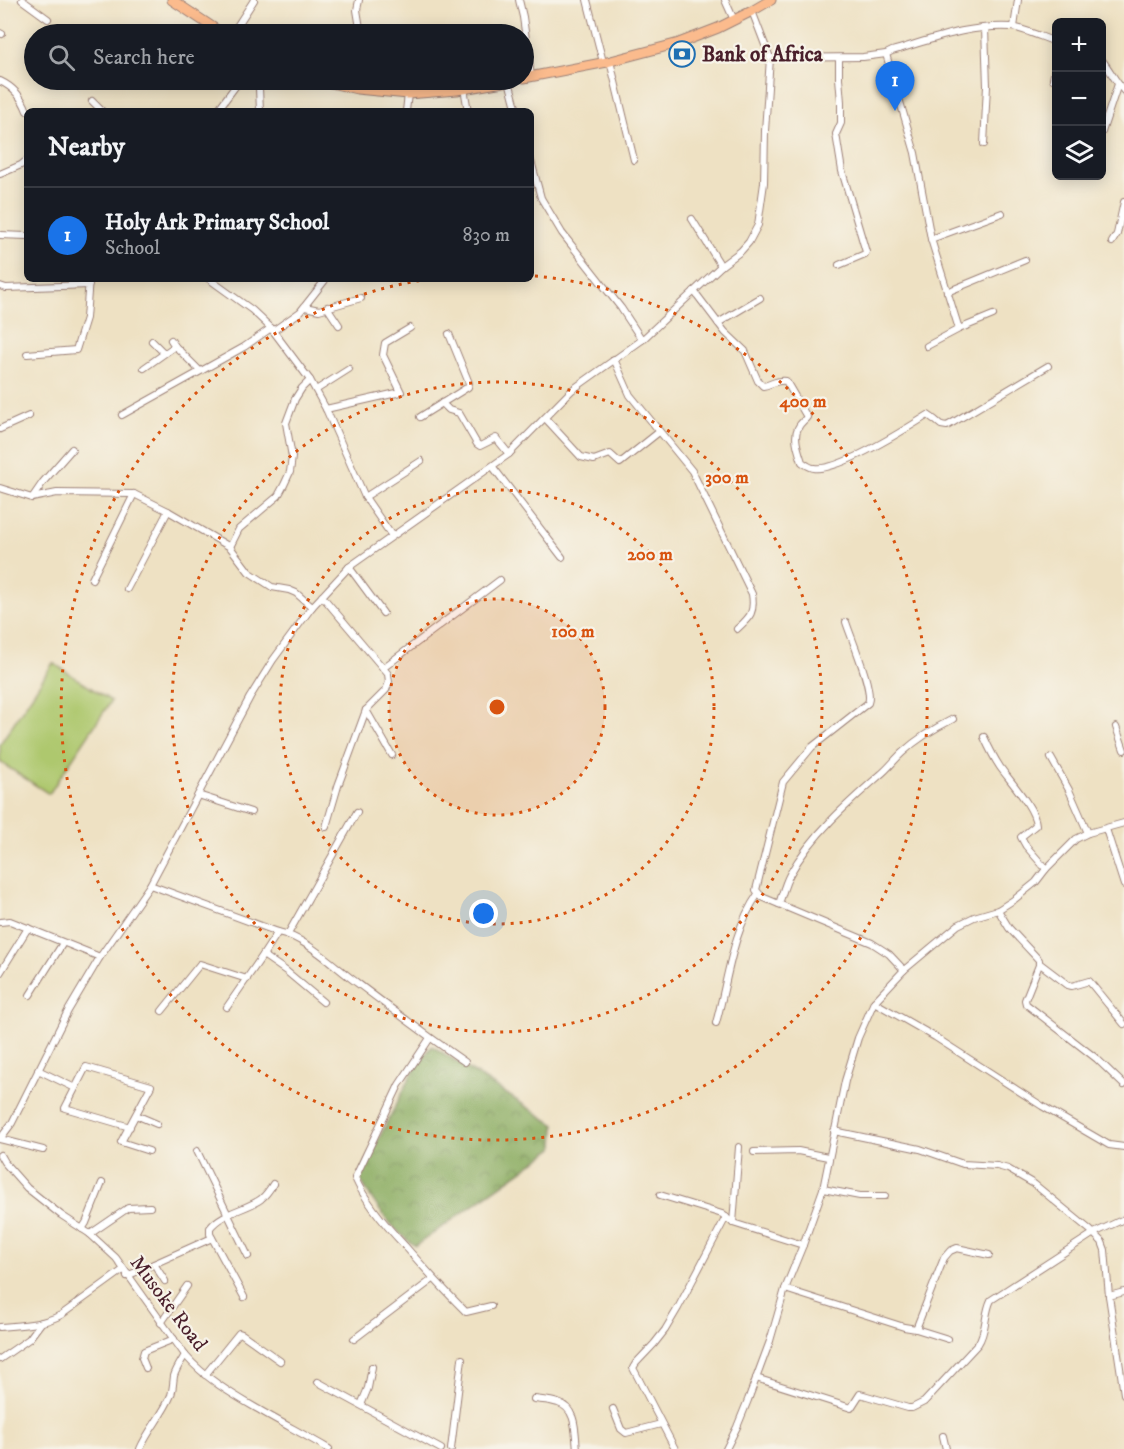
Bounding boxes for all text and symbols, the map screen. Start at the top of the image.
map controls [1052,18,1106,180]
button: + [1052,18,1106,72]
search box [24,24,534,90]
bank icon: Bank of Africa [667,39,697,69]
icon: search [45,41,78,74]
place label: Bank of Africa [702,42,824,68]
text: Search here [93,44,195,71]
pin: 1 [876,62,914,111]
button: − [1052,72,1106,126]
button: layers [1052,126,1106,180]
text: Nearby [48,131,125,164]
text: Holy Ark Primary School [105,209,329,236]
text: 1 [64,223,71,248]
text: 830 m [462,223,510,248]
text: School [105,236,160,261]
text: 400 m [778,391,827,413]
text: 300 m [705,467,749,489]
text: 200 m [627,544,673,566]
text: 100 m [551,621,595,643]
centre of rings [487,697,507,717]
your location [469,899,498,928]
street label: Musoke Road [124,1251,213,1357]

